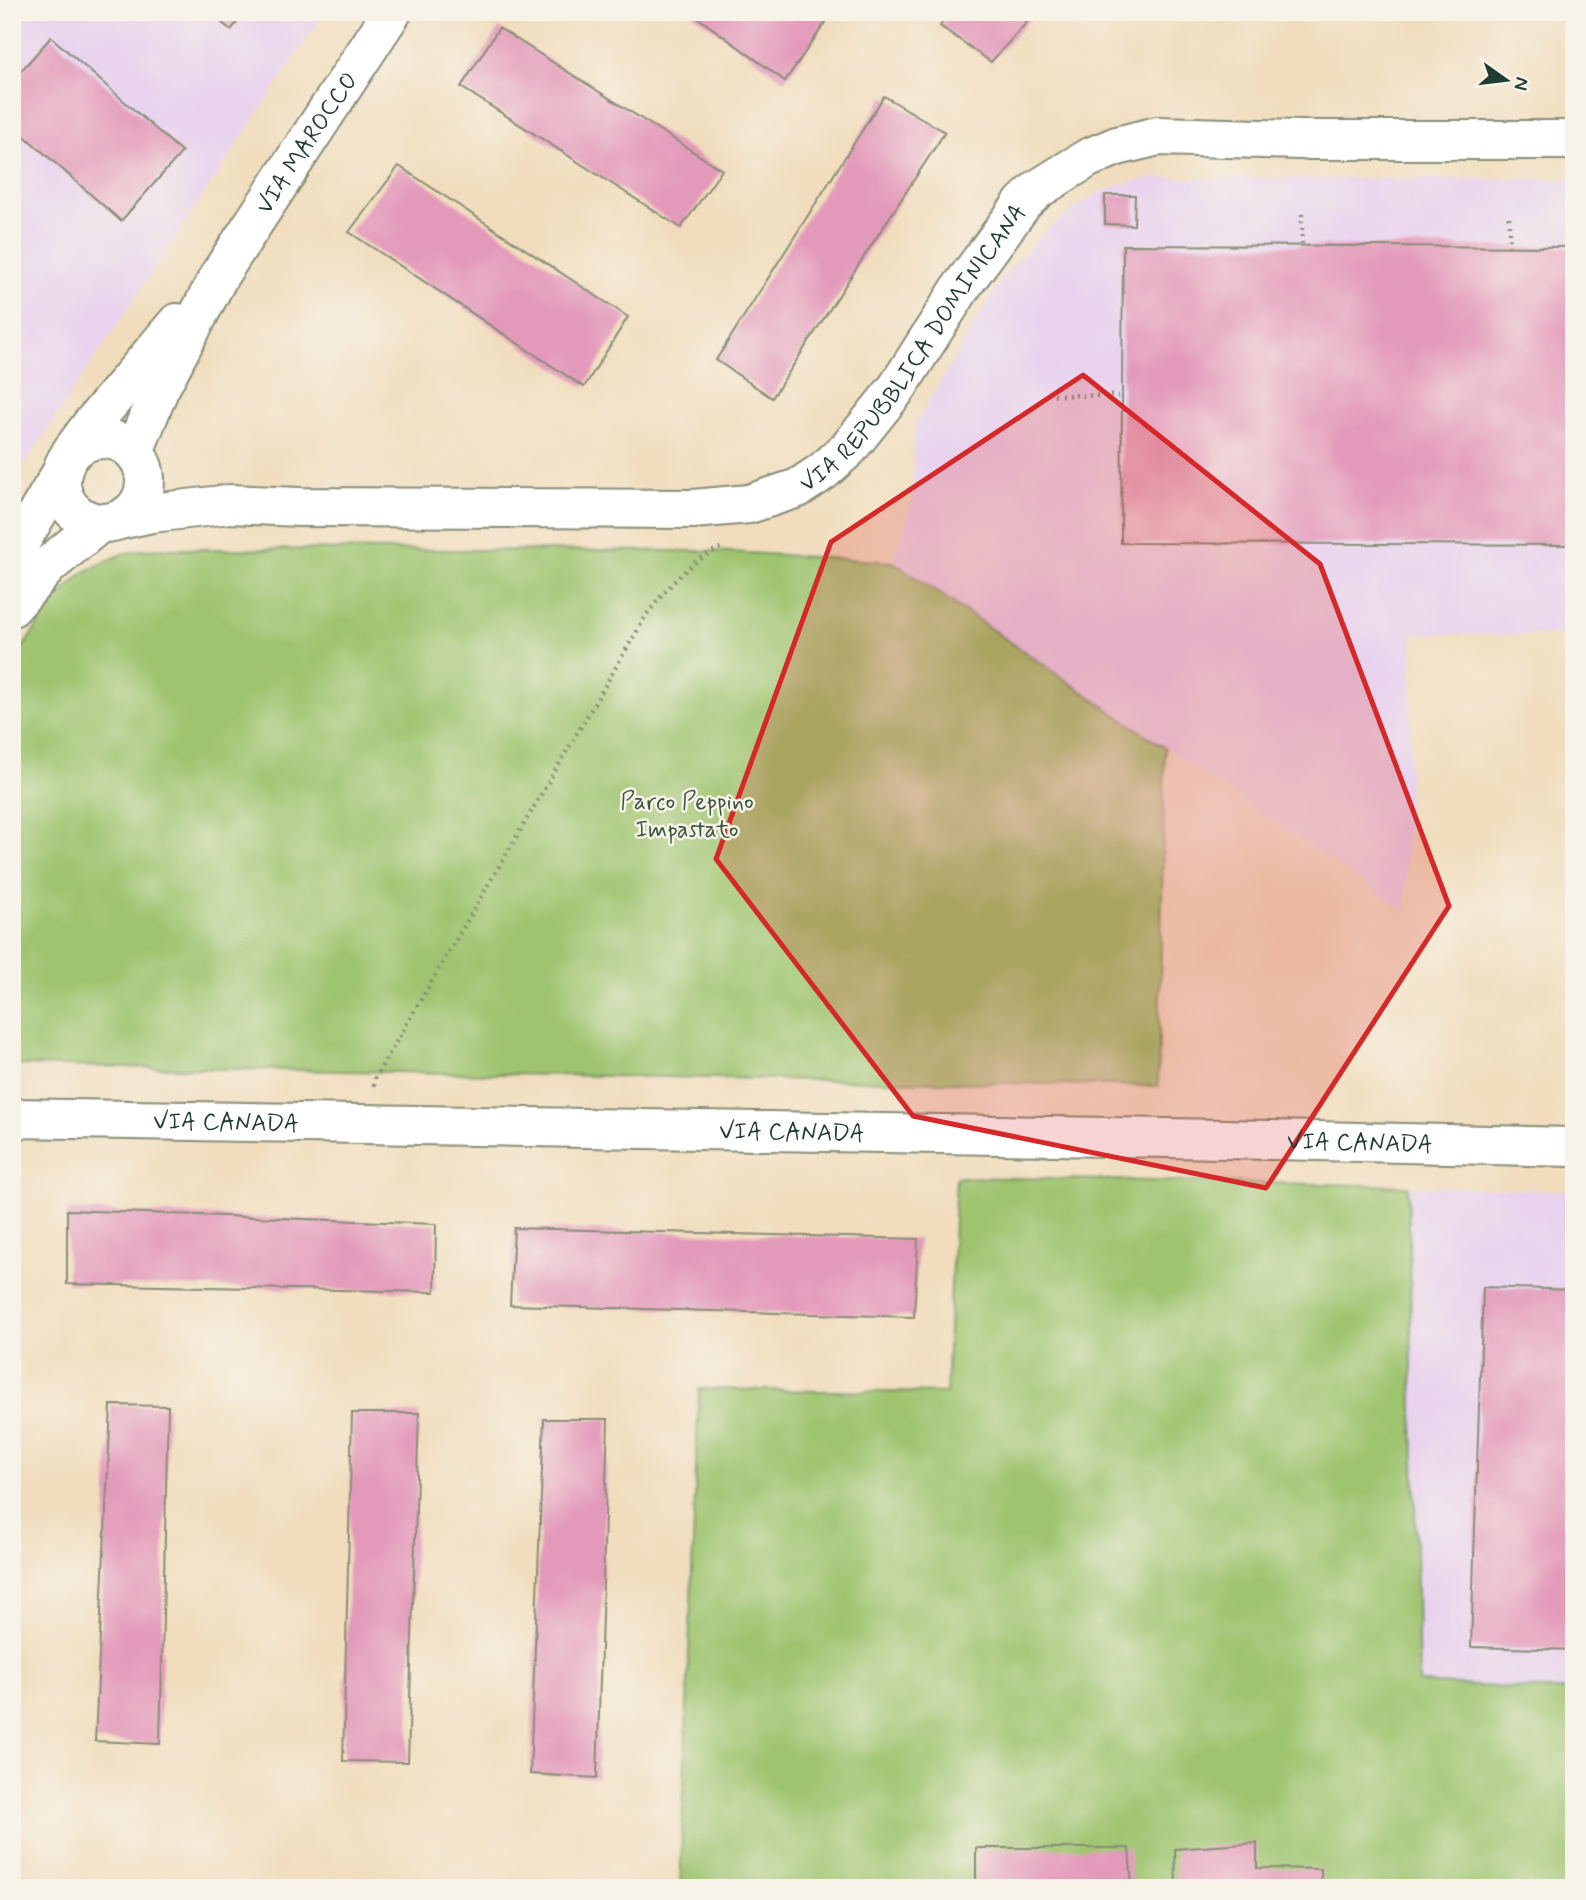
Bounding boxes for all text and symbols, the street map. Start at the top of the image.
north arrow [1470,46,1540,116]
street label: VIA MAROCCO [250,66,365,221]
text: N [1507,75,1535,93]
street label: VIA REPUBBLICA DOMINICANA [794,198,1034,500]
park label: Parco Peppino Impastato [620,787,754,846]
street label: VIA CANADA [153,1106,299,1140]
street label: VIA CANADA [719,1116,865,1150]
street label: VIA CANADA [1287,1126,1433,1161]

